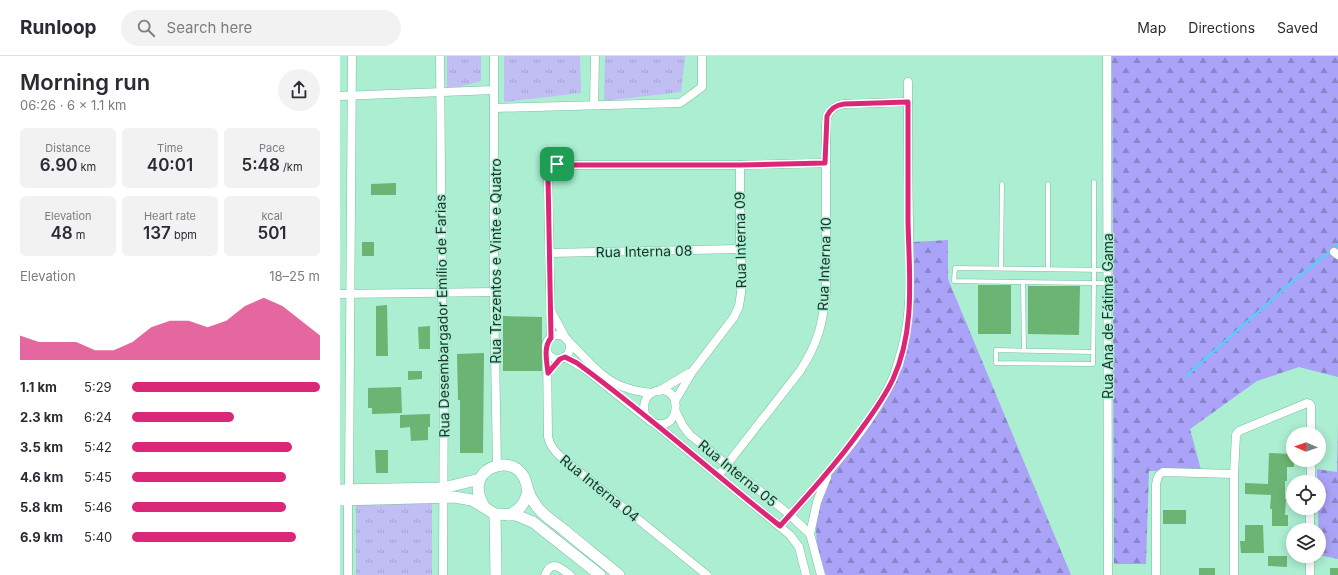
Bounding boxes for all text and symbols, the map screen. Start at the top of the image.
search box [121,10,401,46]
text: Runloop [20,16,97,39]
icon: search [135,17,157,39]
text: Search here [167,18,252,37]
text: Map [1137,19,1166,36]
text: Directions [1188,19,1255,36]
text: Saved [1277,19,1318,36]
text: Morning run [20,69,150,95]
button: share [278,69,320,111]
text: 06:26 · 6 × 1.1 km [20,97,126,113]
text: Distance [45,141,91,155]
text: Time [157,141,183,155]
text: Pace [259,141,285,155]
pin [540,147,574,181]
icon: arrive [546,153,568,175]
text: 6.90 [40,155,77,175]
text: 40:01 [147,155,193,175]
text: 5:48 [241,155,280,175]
street label: Rua Trezentos e Vinte e Quatro [487,158,504,364]
text: km [77,160,96,174]
text: /km [280,160,303,174]
street label: Rua Interna 09 [731,191,749,289]
street label: Rua Desembargador Emílio de Farias [431,194,453,438]
text: Elevation [44,209,92,223]
text: Heart rate [144,209,196,223]
text: kcal [261,209,283,223]
street label: Rua Interna 10 [814,217,834,311]
text: 48 [51,223,73,243]
text: 137 [143,223,171,243]
text: 501 [257,223,287,243]
text: m [73,228,85,242]
text: bpm [171,228,197,242]
street label: Rua Ana de Fátima Gama [1099,233,1116,399]
street label: Rua Interna 08 [595,242,693,260]
text: Elevation [20,268,76,284]
text: 18–25 m [269,268,320,284]
text: 1.1 km [20,379,57,395]
text: 5:29 [84,379,112,395]
text: 2.3 km [20,409,63,425]
text: 6:24 [84,409,112,425]
north arrow [1286,427,1326,467]
map controls [1286,427,1326,563]
street label: Rua Interna 05 [695,436,781,510]
text: 3.5 km [20,439,63,455]
text: 5:42 [84,439,112,455]
street label: Rua Interna 04 [557,451,643,525]
text: 4.6 km [20,469,63,485]
text: 5:45 [84,469,112,485]
button: locate [1286,475,1326,515]
text: 5.8 km [20,499,63,515]
text: 5:46 [84,499,112,515]
button: layers [1286,523,1326,563]
text: 6.9 km [20,529,63,545]
text: 5:40 [84,529,112,545]

